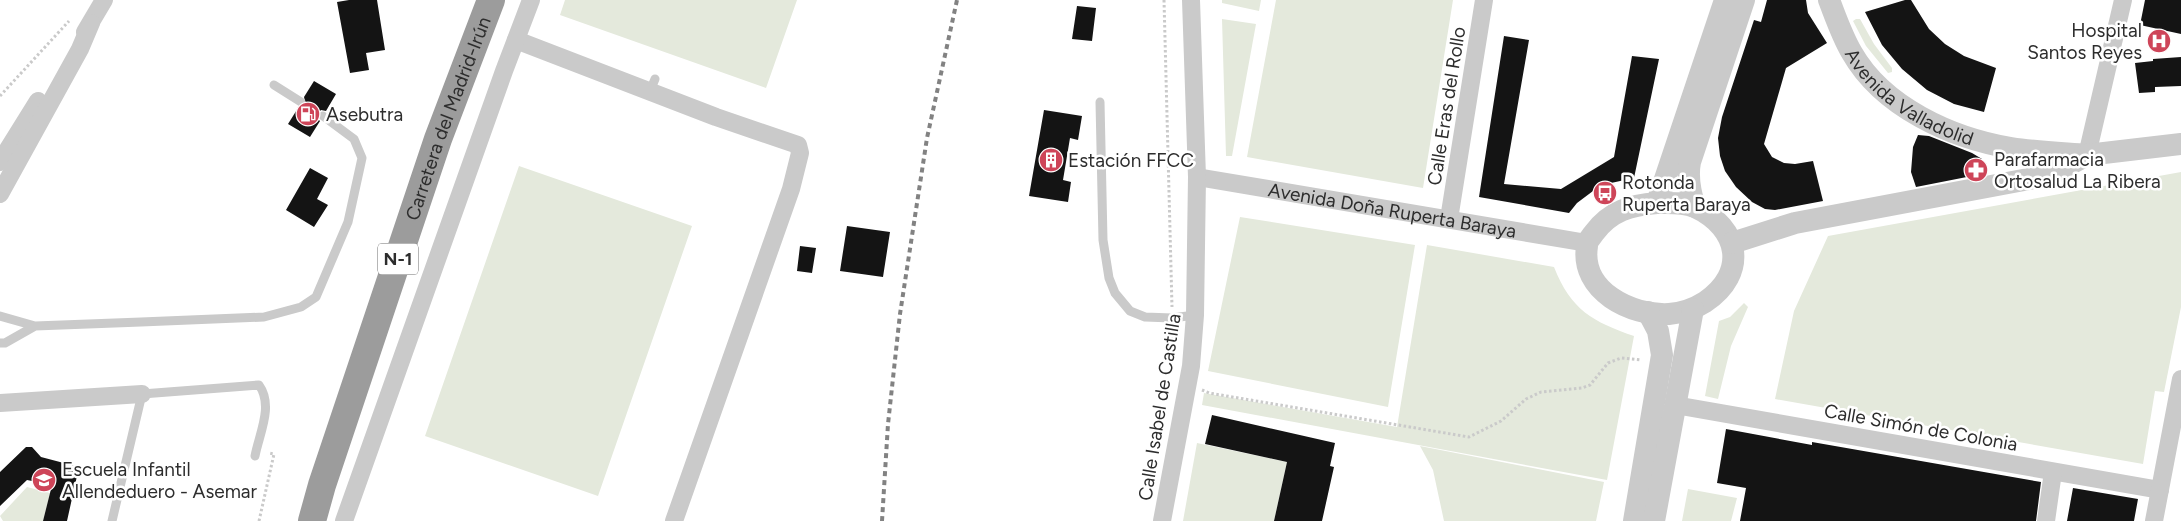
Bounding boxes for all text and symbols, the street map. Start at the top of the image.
street label: Carretera del Madrid-Irún [401,13,496,223]
place label: Hospital Santos Reyes [2027,19,2142,64]
street label: Calle Eras del Rollo [1423,25,1470,187]
hospital icon: Hospital Santos Reyes [2146,28,2172,54]
street label: Avenida Valladolid [1840,44,1976,151]
fuel station icon: Asebutra [295,101,321,127]
place label: Asebutra [326,103,403,126]
building icon: Estación FFCC [1038,147,1064,173]
place label: Parafarmacia Ortosalud La Ribera [1994,148,2161,193]
place label: Estación FFCC [1068,149,1194,172]
pharmacy icon: Parafarmacia Ortosalud La Ribera [1963,157,1989,183]
place label: Rotonda Ruperta Baraya [1622,171,1751,216]
street label: Avenida Doña Ruperta Baraya [1266,178,1518,243]
bus stop icon: Rotonda Ruperta Baraya [1592,180,1618,206]
road number: N-1 [378,243,418,274]
street label: Calle Isabel de Castilla [1133,312,1186,502]
street label: Calle Simón de Colonia [1822,399,2020,456]
place label: Escuela Infantil Allendeduero - Asemar [62,458,258,503]
school or university icon: Escuela Infantil Allendeduero - Asemar [31,467,57,493]

